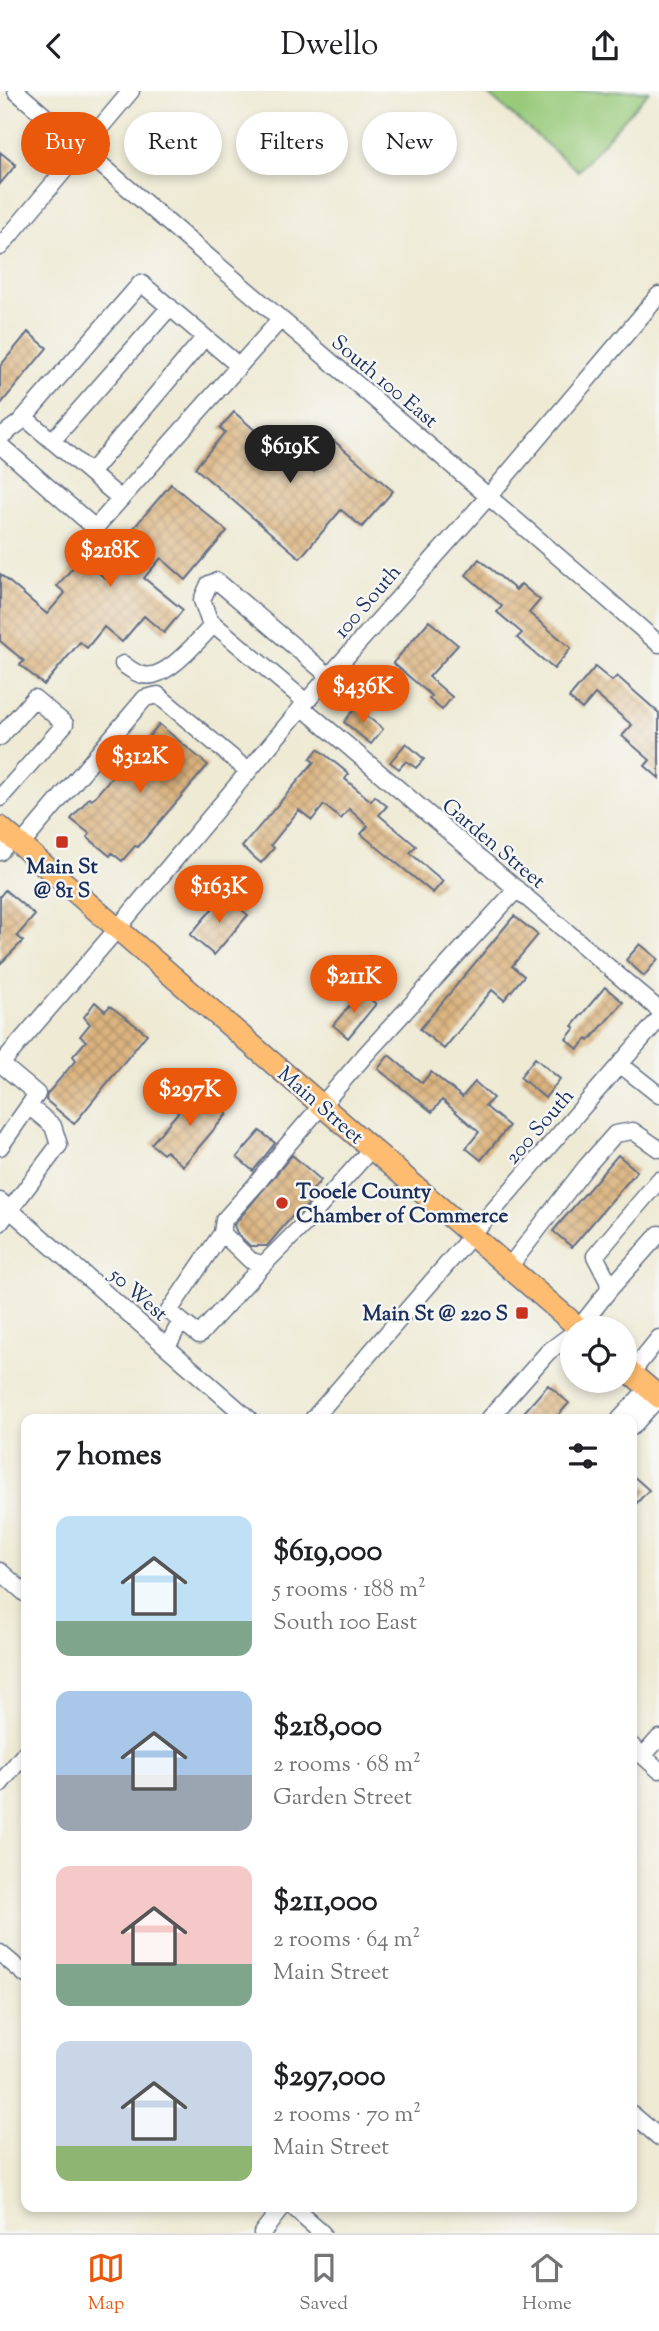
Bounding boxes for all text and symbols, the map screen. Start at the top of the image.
text: Dwello [280,23,379,69]
icon: back [35,27,73,65]
icon: share [586,27,624,65]
chip: Buy [21,112,110,175]
chip: Rent [124,112,222,175]
chip: Filters [236,112,348,175]
chip: New [362,112,457,175]
street label: South 100 East [324,329,444,436]
pin: $619K [241,425,339,485]
text: $619K [261,431,319,464]
pin: $218K [61,529,159,589]
text: $218K [81,535,140,568]
street label: 100 South [328,559,409,646]
pin: $436K [314,665,412,725]
text: $436K [332,671,394,704]
pin: $312K [91,735,189,795]
text: $312K [112,741,168,774]
street label: Garden Street [434,792,551,897]
marker: Main St @ 81 S [54,834,70,850]
place label: Main St @ 81 S [26,853,99,907]
pin: $163K [170,865,268,925]
text: $163K [190,871,248,904]
pin: $211K [305,955,403,1015]
text: $211K [326,961,382,994]
street label: Main Street [270,1060,370,1153]
pin: $297K [141,1069,239,1128]
text: $297K [159,1074,221,1107]
street label: 200 South [499,1083,582,1172]
place label: Tooele County Chamber of Commerce [296,1178,508,1232]
marker: Tooele County Chamber of Commerce [274,1195,290,1211]
street label: 50 West [101,1261,174,1330]
place label: Main St @ 220 S [363,1300,508,1330]
marker: Main St @ 220 S [514,1305,530,1321]
map controls [560,1316,637,1393]
button: locate [560,1316,637,1393]
text: 7 homes [56,1435,161,1478]
icon: filters [564,1437,602,1475]
text: $619,000 [273,1531,382,1574]
icon: home [112,1544,196,1628]
text: 5 rooms · 188 m² [273,1574,426,1607]
text: South 100 East [273,1607,417,1640]
text: $218,000 [273,1706,382,1749]
icon: home [112,1719,196,1803]
text: 2 rooms · 68 m² [273,1749,421,1782]
text: Garden Street [273,1782,412,1815]
text: $211,000 [273,1881,378,1924]
icon: home [112,1894,196,1978]
text: 2 rooms · 64 m² [273,1924,420,1957]
text: Main Street [273,1957,389,1990]
text: $297,000 [273,2056,386,2099]
icon: home [112,2069,196,2153]
text: 2 rooms · 70 m² [273,2099,421,2132]
text: Main Street [273,2132,389,2165]
tab: Map [87,2249,125,2318]
tab: Saved [299,2249,348,2318]
tab: Home [522,2249,572,2318]

